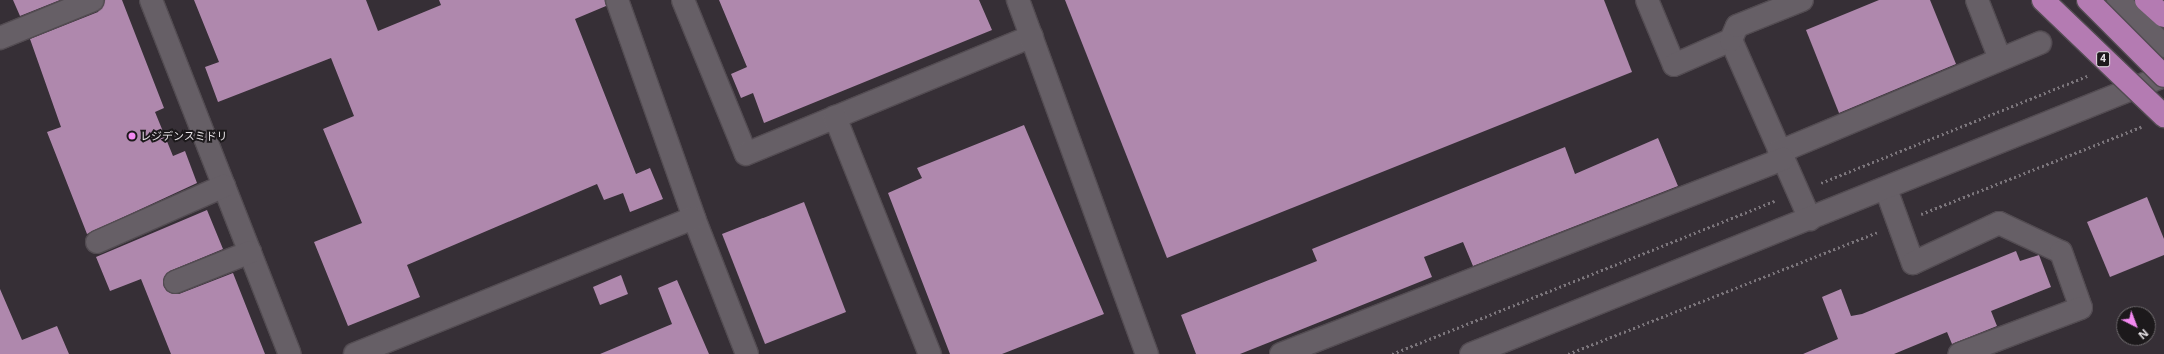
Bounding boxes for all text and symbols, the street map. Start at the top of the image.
road number: 4 [2096,51,2110,67]
place label: レジデンスミドリ [140,129,228,143]
marker: レジデンスミドリ [127,131,137,141]
north arrow [2116,306,2156,346]
text: N [2135,326,2152,343]

